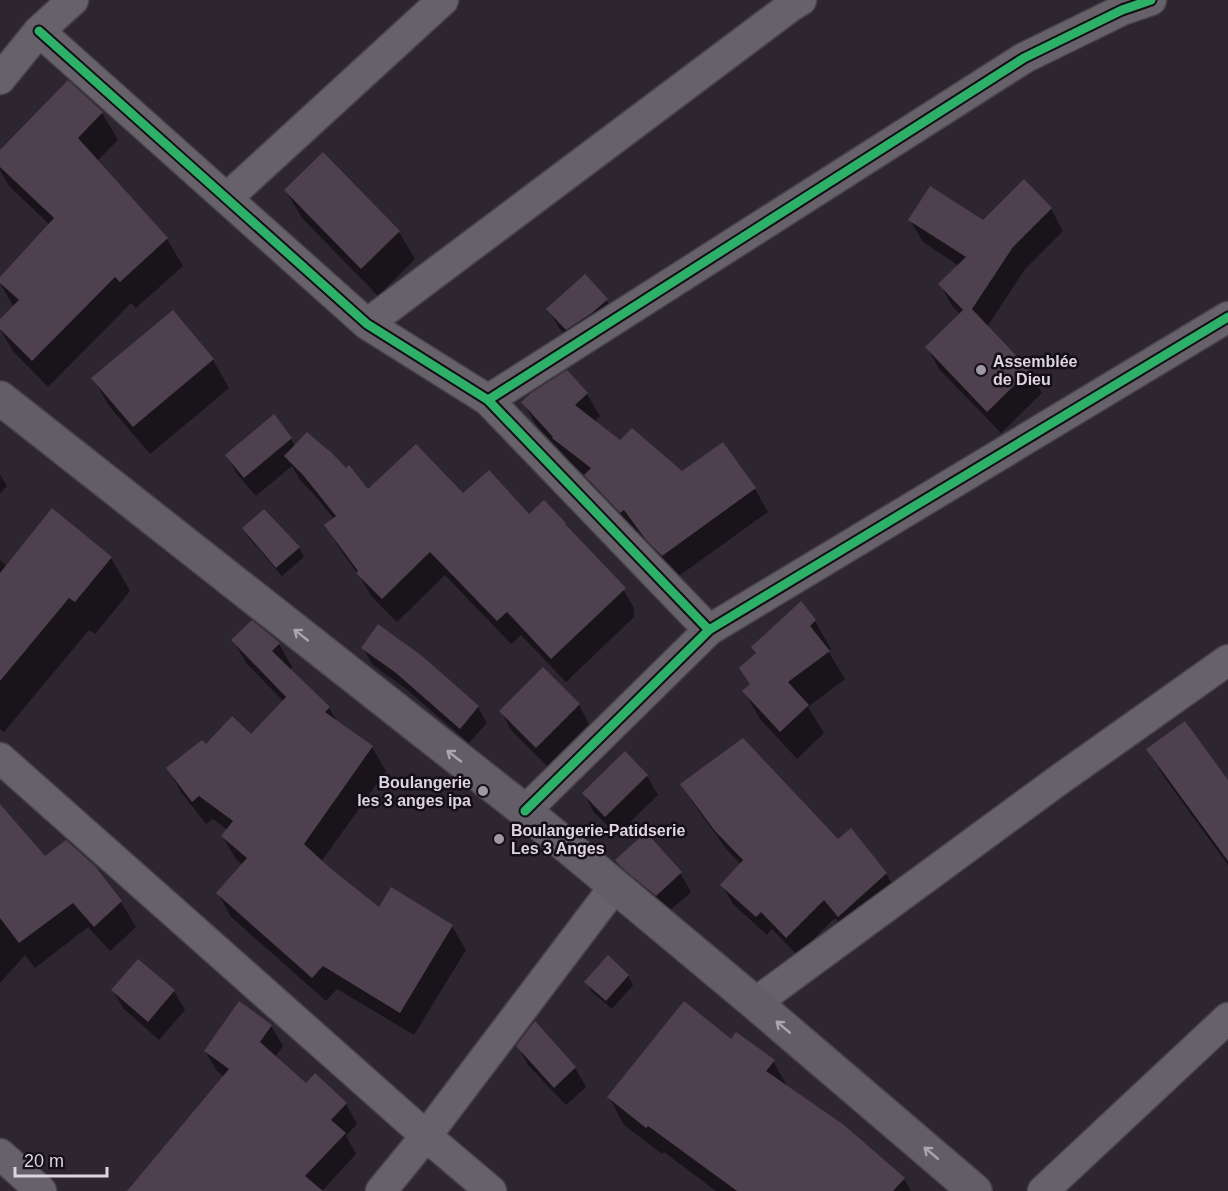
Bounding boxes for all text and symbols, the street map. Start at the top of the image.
place label: Assemblée de Dieu [993,353,1078,388]
marker: Assemblée de Dieu [974,363,988,377]
one-way arrow [293,628,309,641]
one-way arrow [446,749,462,762]
place label: Boulangerie les 3 anges ipa [357,774,471,809]
marker: Boulangerie les 3 anges ipa [476,784,490,798]
place label: Boulangerie-Patidserie Les 3 Anges [511,822,685,857]
marker: Boulangerie-Patidserie Les 3 Anges [492,832,506,846]
one-way arrow [775,1020,791,1033]
scale bar [15,1140,106,1178]
one-way arrow [924,1146,939,1160]
text: 20 m [24,1151,64,1171]

